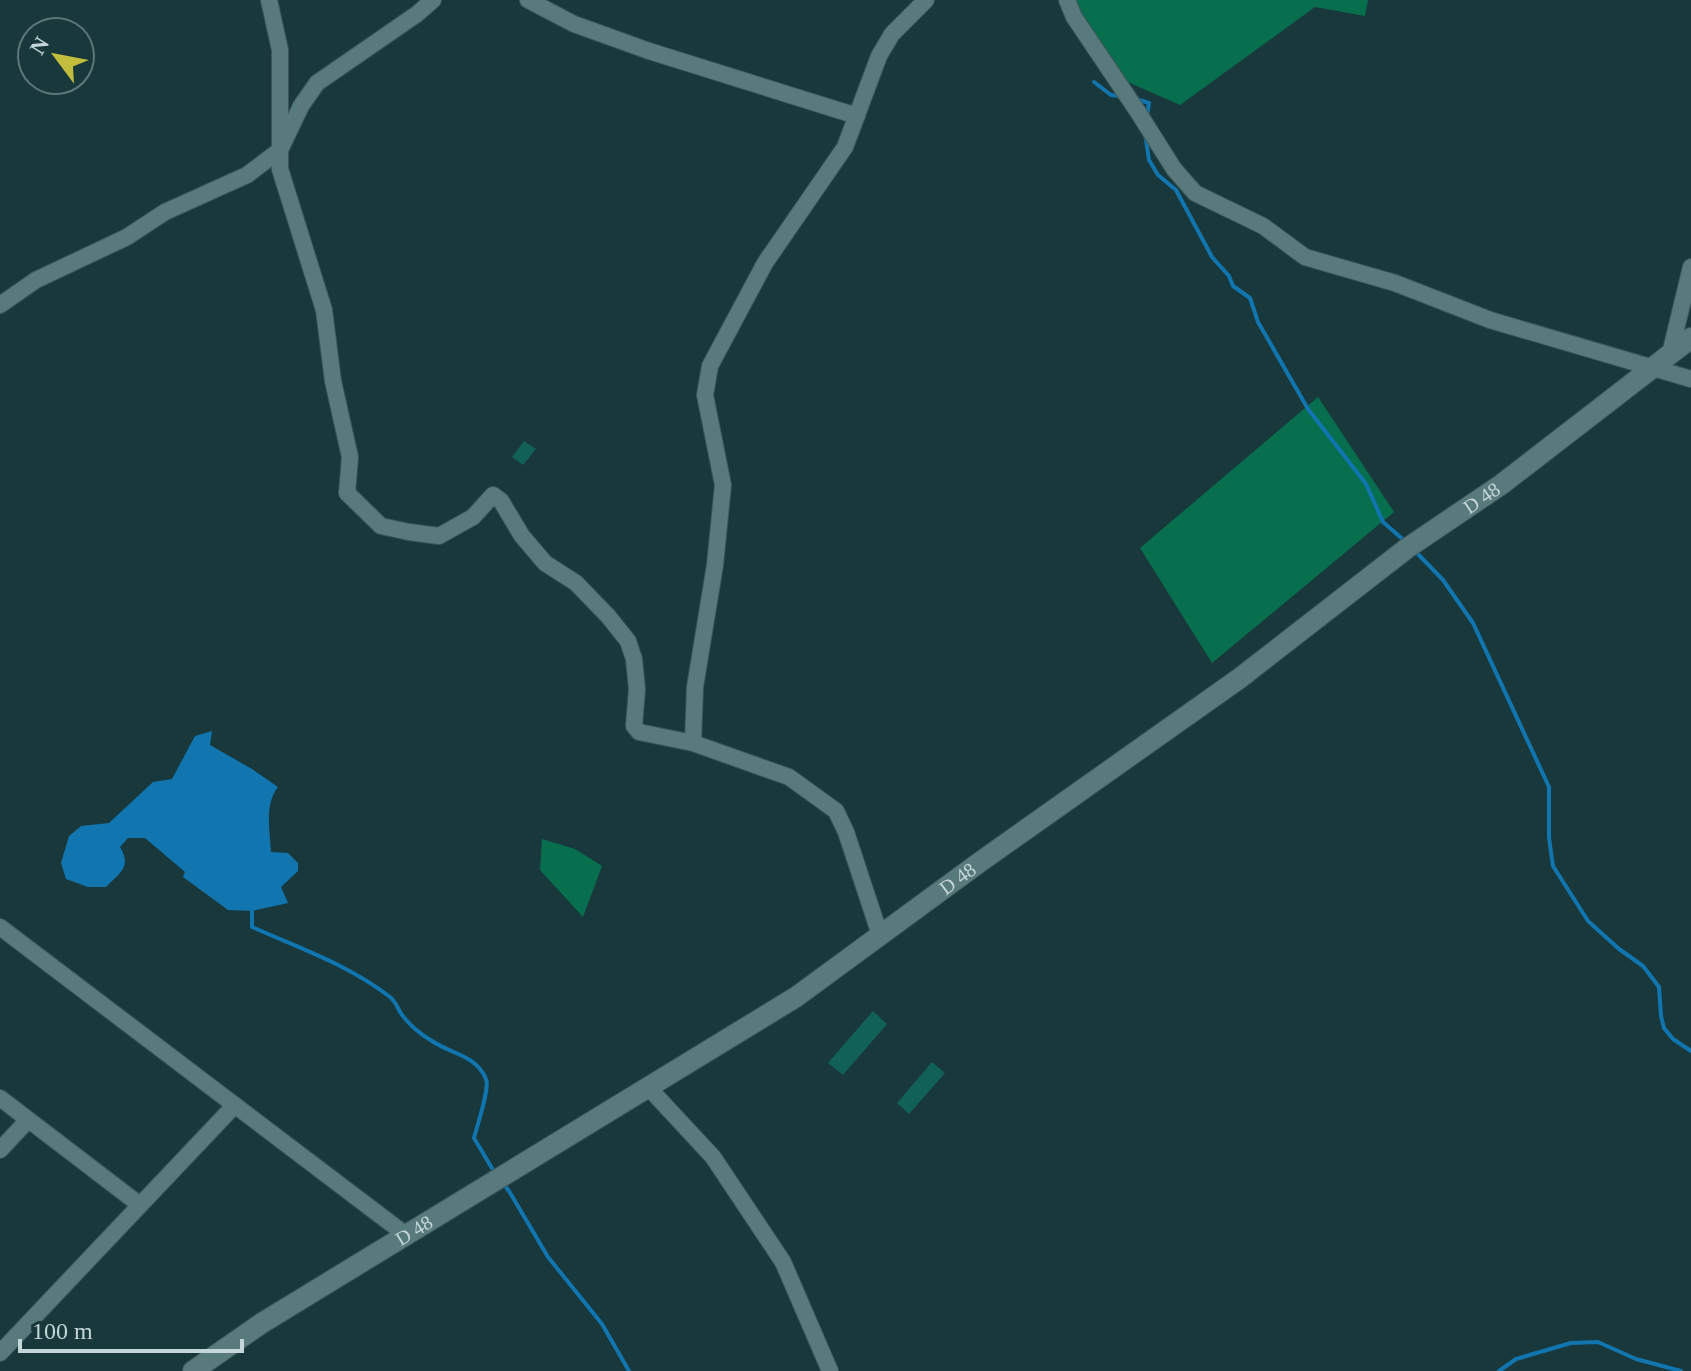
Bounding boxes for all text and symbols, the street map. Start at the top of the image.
north arrow [16,16,96,96]
text: N [25,32,54,59]
street label: D 48 [1459,478,1504,518]
street label: D 48 [935,858,980,899]
street label: D 48 [391,1211,436,1250]
scale bar [20,1303,242,1353]
text: 100 m [32,1318,93,1344]

